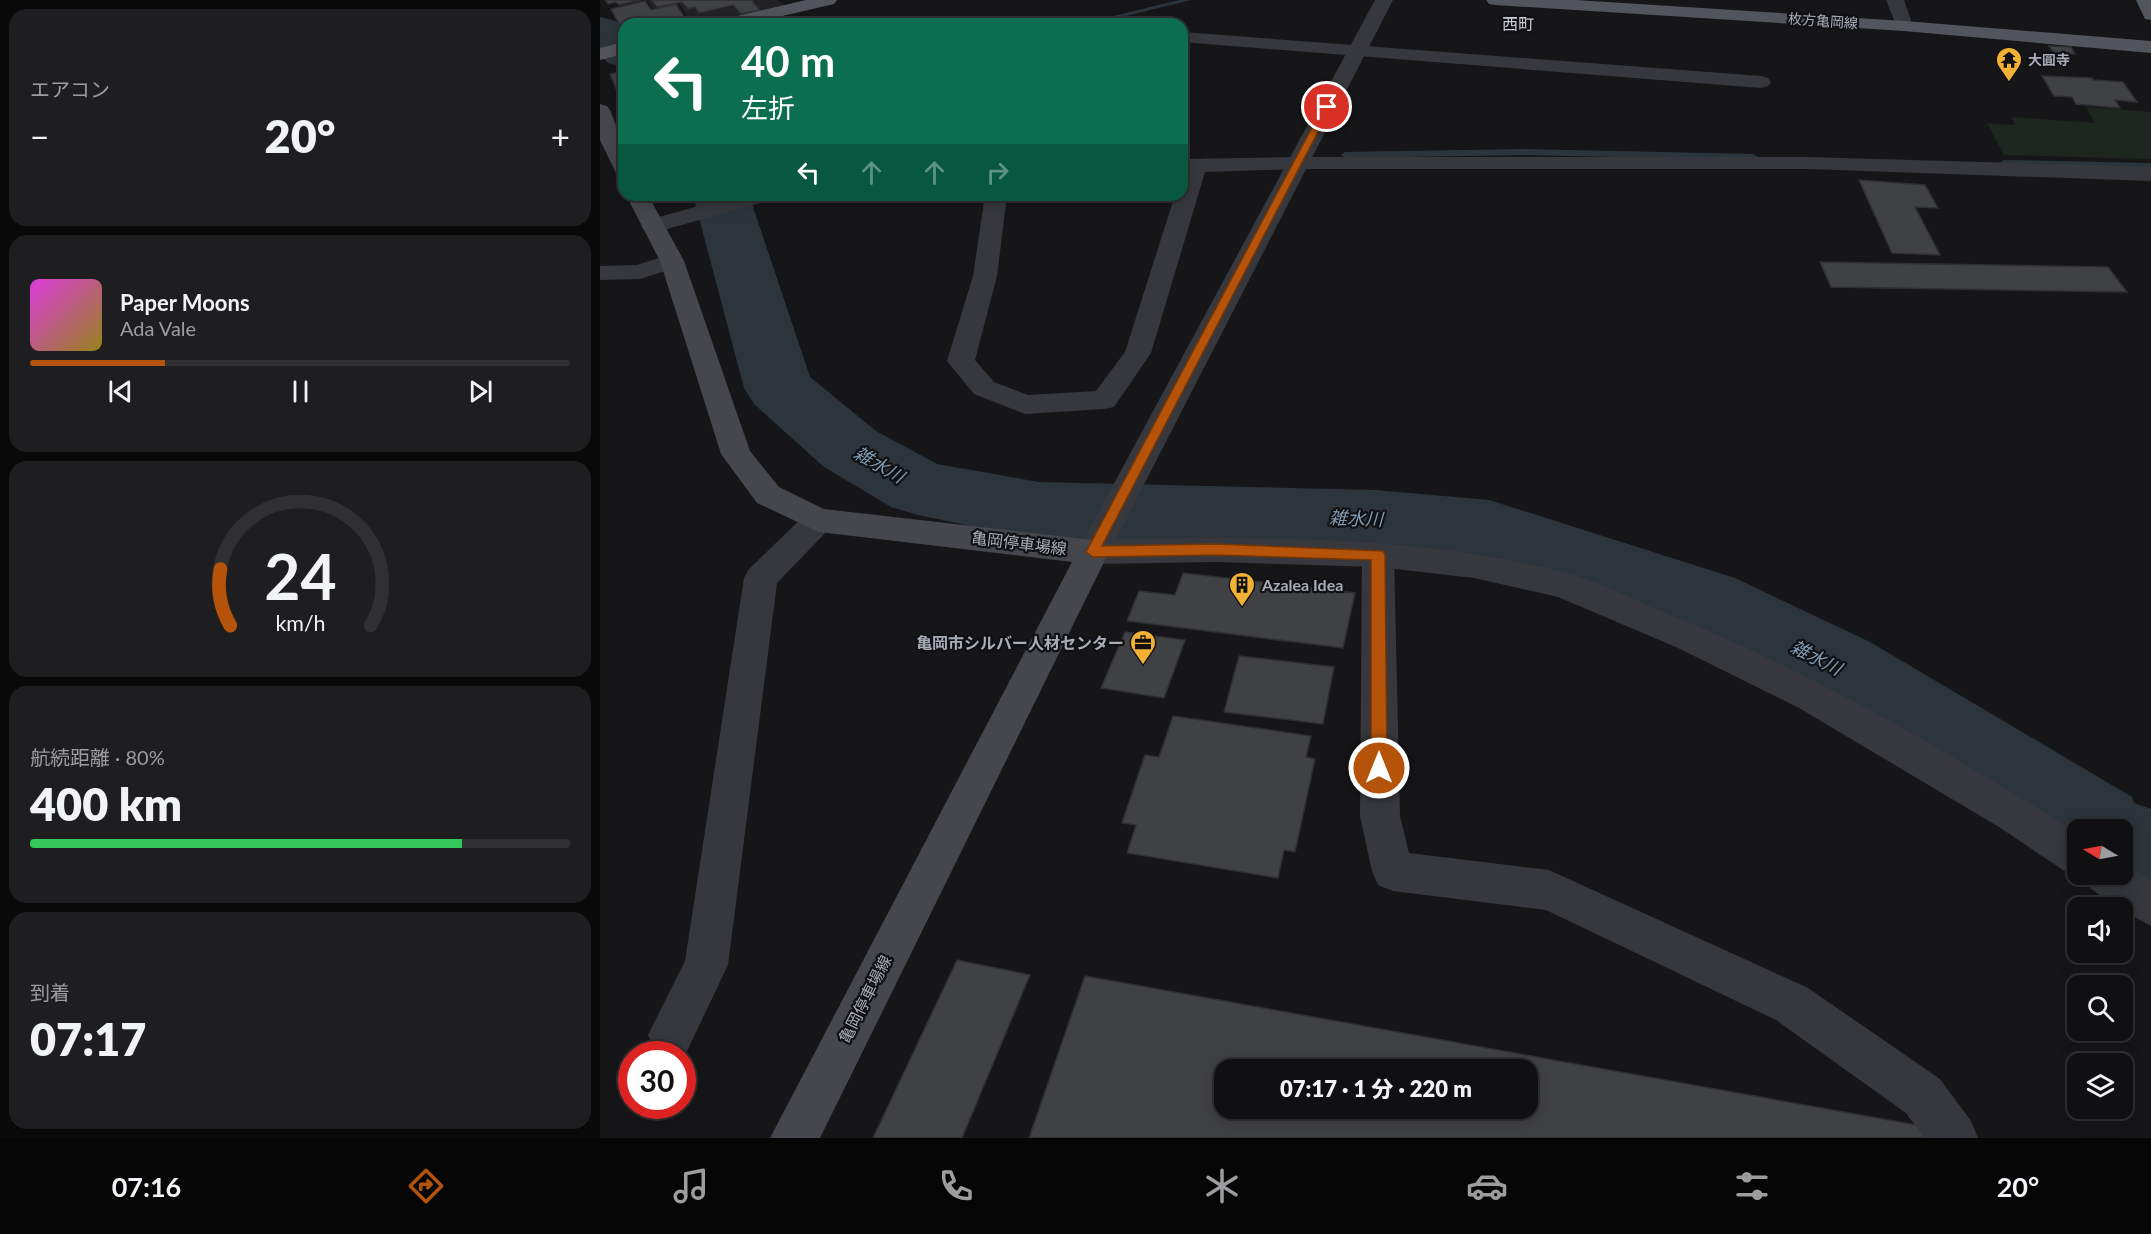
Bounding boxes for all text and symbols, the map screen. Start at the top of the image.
street label: 枚方亀岡線 [1788,10,1859,31]
district label: 西町 [1502,14,1534,33]
text: 40 m [741,36,835,86]
icon: left [642,42,720,120]
temple icon: 大圓寺 [1994,45,2024,83]
place label: 大圓寺 [2028,51,2070,68]
text: エアコン [30,77,110,101]
pin [1301,81,1352,132]
icon: arrive [1310,90,1343,123]
text: 左折 [741,91,795,124]
text: 20° [265,109,335,163]
text: − [30,116,49,156]
text: + [551,116,570,156]
icon: left [792,156,825,189]
icon: ahead [855,156,888,189]
icon: ahead [918,156,951,189]
icon: right [981,156,1014,189]
text: Paper Moons [120,289,250,316]
text: Ada Vale [120,316,196,340]
icon: previous [104,375,137,408]
icon: pause [284,375,317,408]
icon: next [464,375,497,408]
water label: 雑水川 [851,441,910,488]
water label: 雑水川 [1329,506,1385,530]
street label: 亀岡停車場線 [970,527,1068,558]
text: 24 [264,538,336,613]
building icon: Azalea Idea [1227,570,1257,608]
place label: Azalea Idea [1261,575,1343,594]
text: km/h [275,610,325,636]
office icon: 亀岡市シルバー人材センター [1128,628,1158,666]
place label: 亀岡市シルバー人材センター [916,633,1124,652]
water label: 雑水川 [1787,635,1847,680]
position arrow [1347,736,1411,800]
text: 航続距離 · 80% [30,745,165,769]
text: 400 km [30,777,182,831]
north arrow [2067,819,2133,885]
map controls [2067,819,2133,1119]
button: sound [2067,897,2133,963]
street label: 亀岡停車場線 [834,952,895,1046]
button: search [2067,975,2133,1041]
text: 到着 [30,980,70,1004]
text: 07:17 [30,1012,146,1066]
speed limit sign: 30 [618,1041,696,1119]
button: layers [2067,1053,2133,1119]
text: 07:17 · 1 分 · 220 m [1280,1075,1472,1102]
icon: directions [405,1165,447,1207]
icon: music [670,1165,712,1207]
icon: phone [935,1165,977,1207]
icon: climate [1201,1165,1243,1207]
icon: car [1466,1165,1508,1207]
icon: filters [1731,1165,1773,1207]
text: 07:16 [112,1170,181,1203]
text: 20° [1997,1170,2039,1203]

